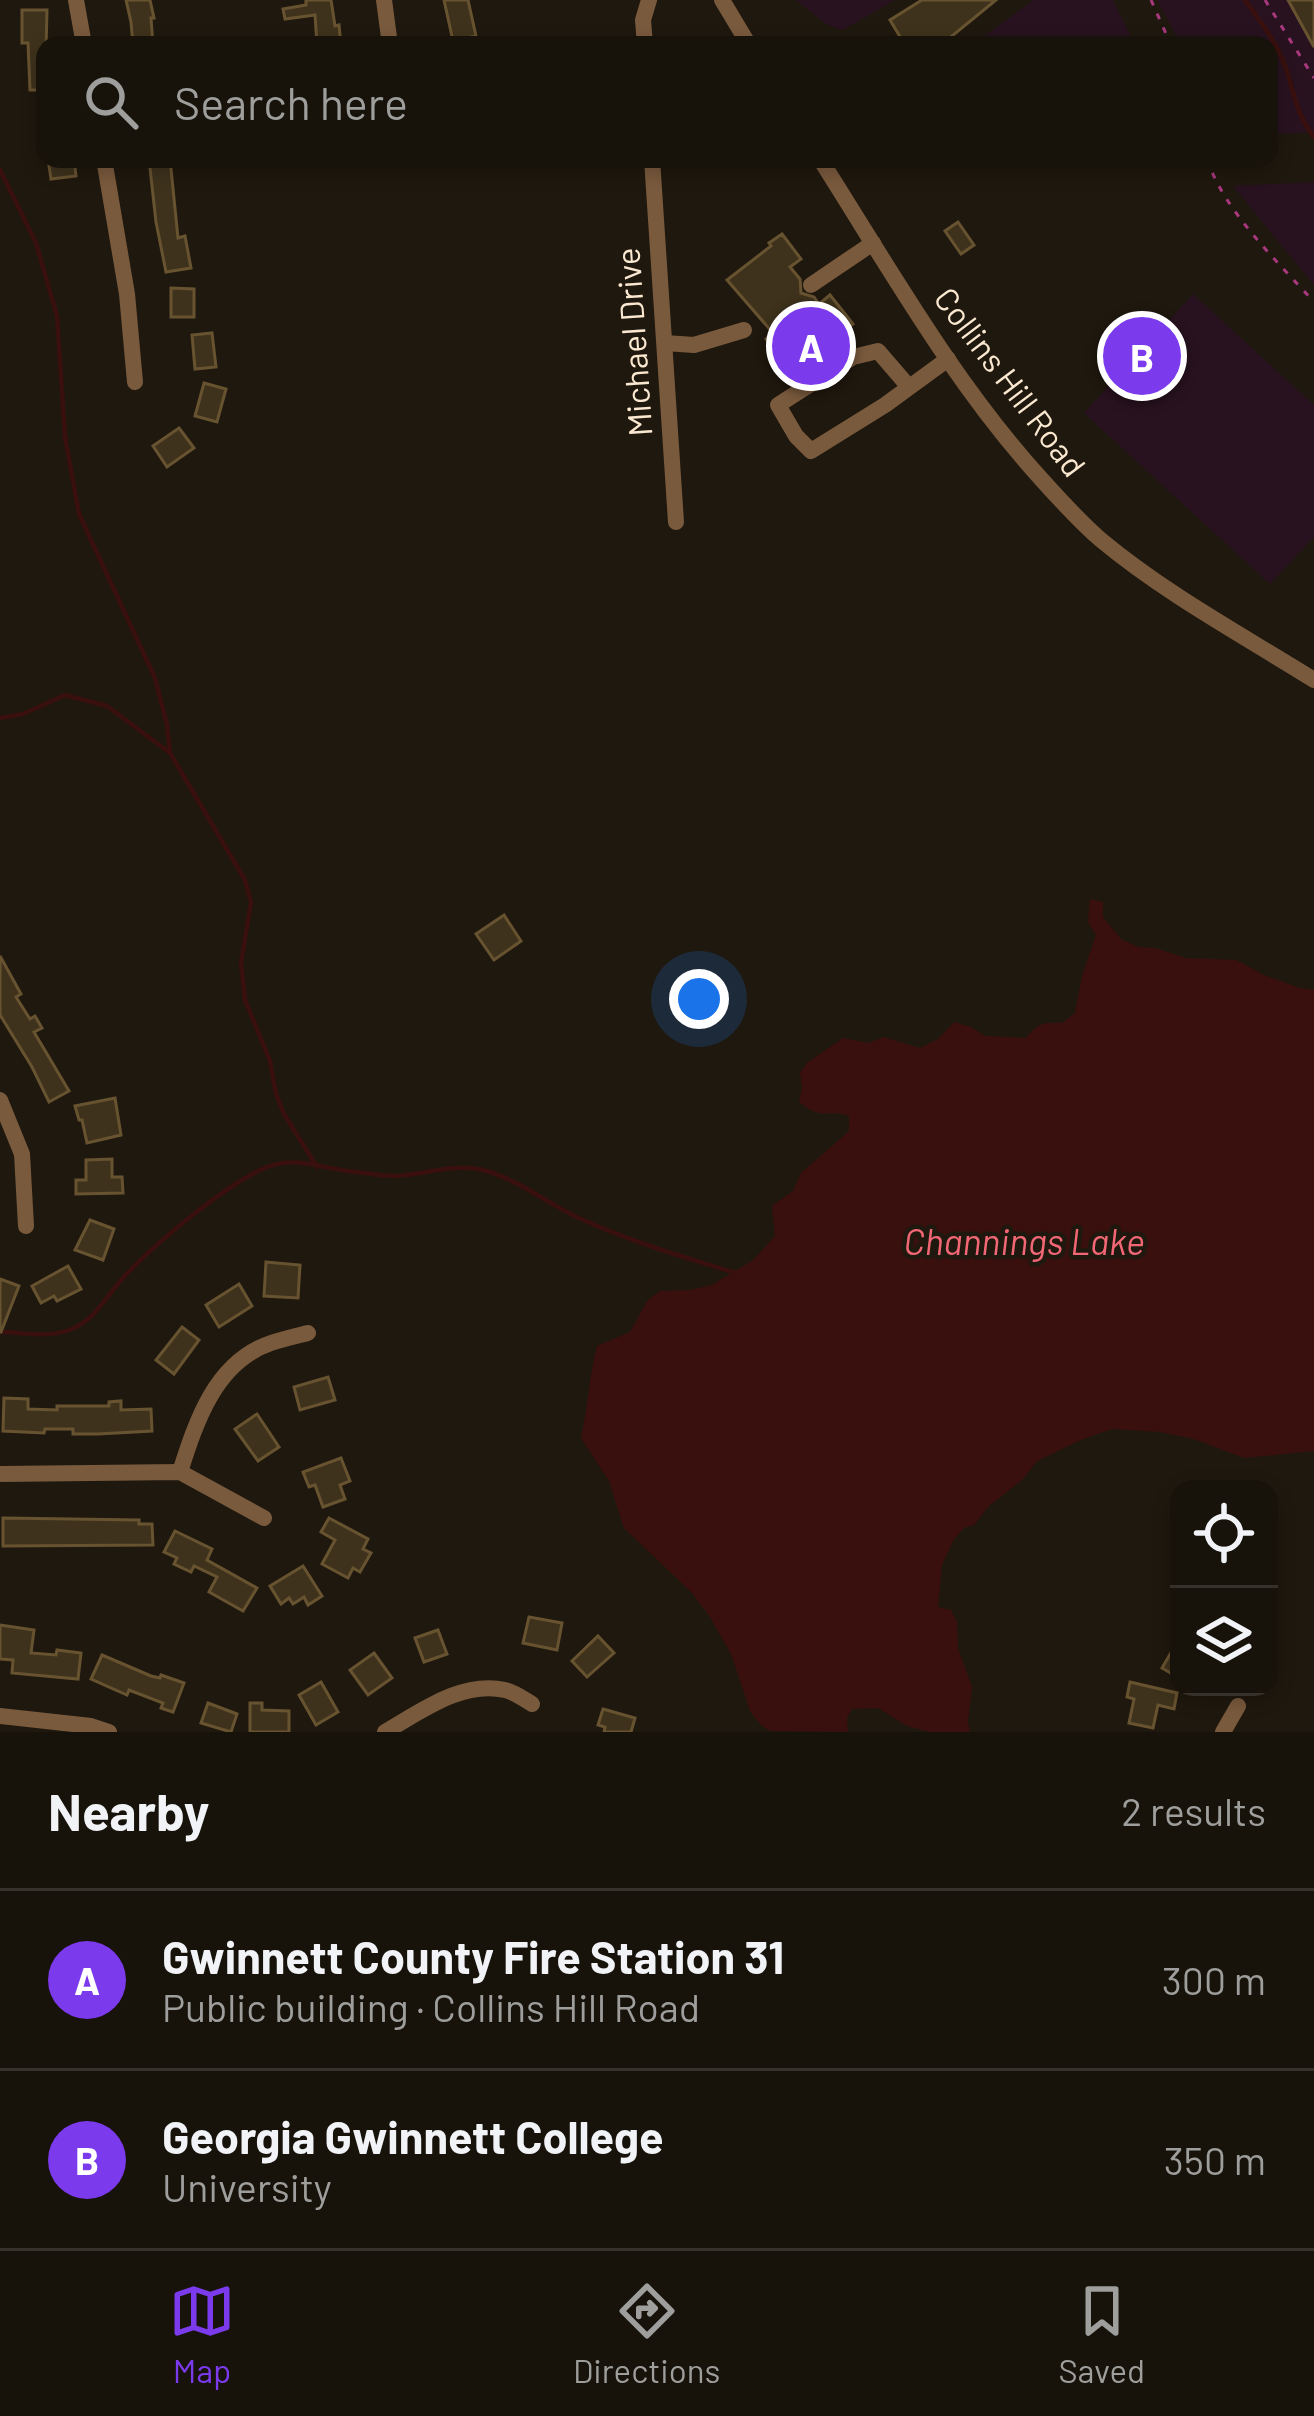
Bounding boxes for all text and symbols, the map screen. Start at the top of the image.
search box [36,36,1278,168]
icon: search [78,69,144,135]
text: Search here [174,75,408,129]
street label: Michael Drive [606,246,660,438]
street label: Collins Hill Road [927,279,1095,484]
pin: A [772,301,850,391]
pin: B [1103,311,1181,401]
your location [669,969,729,1029]
water label: Channings Lake [903,1219,1145,1262]
map controls [1170,1480,1278,1696]
button: locate [1170,1480,1278,1588]
button: layers [1170,1588,1278,1696]
text: Nearby [48,1780,209,1841]
text: 2 results [1121,1787,1266,1834]
text: Gwinnett County Fire Station 31 [162,1929,784,1983]
text: A [74,1956,100,2003]
text: 300 m [1162,1956,1266,2003]
text: Public building · Collins Hill Road [162,1983,700,2030]
text: Georgia Gwinnett College [162,2109,664,2163]
text: B [75,2136,99,2183]
text: 350 m [1164,2136,1266,2183]
text: University [162,2163,332,2210]
tab: Map [169,2278,235,2390]
tab: Directions [573,2278,720,2390]
tab: Saved [1058,2278,1145,2390]

